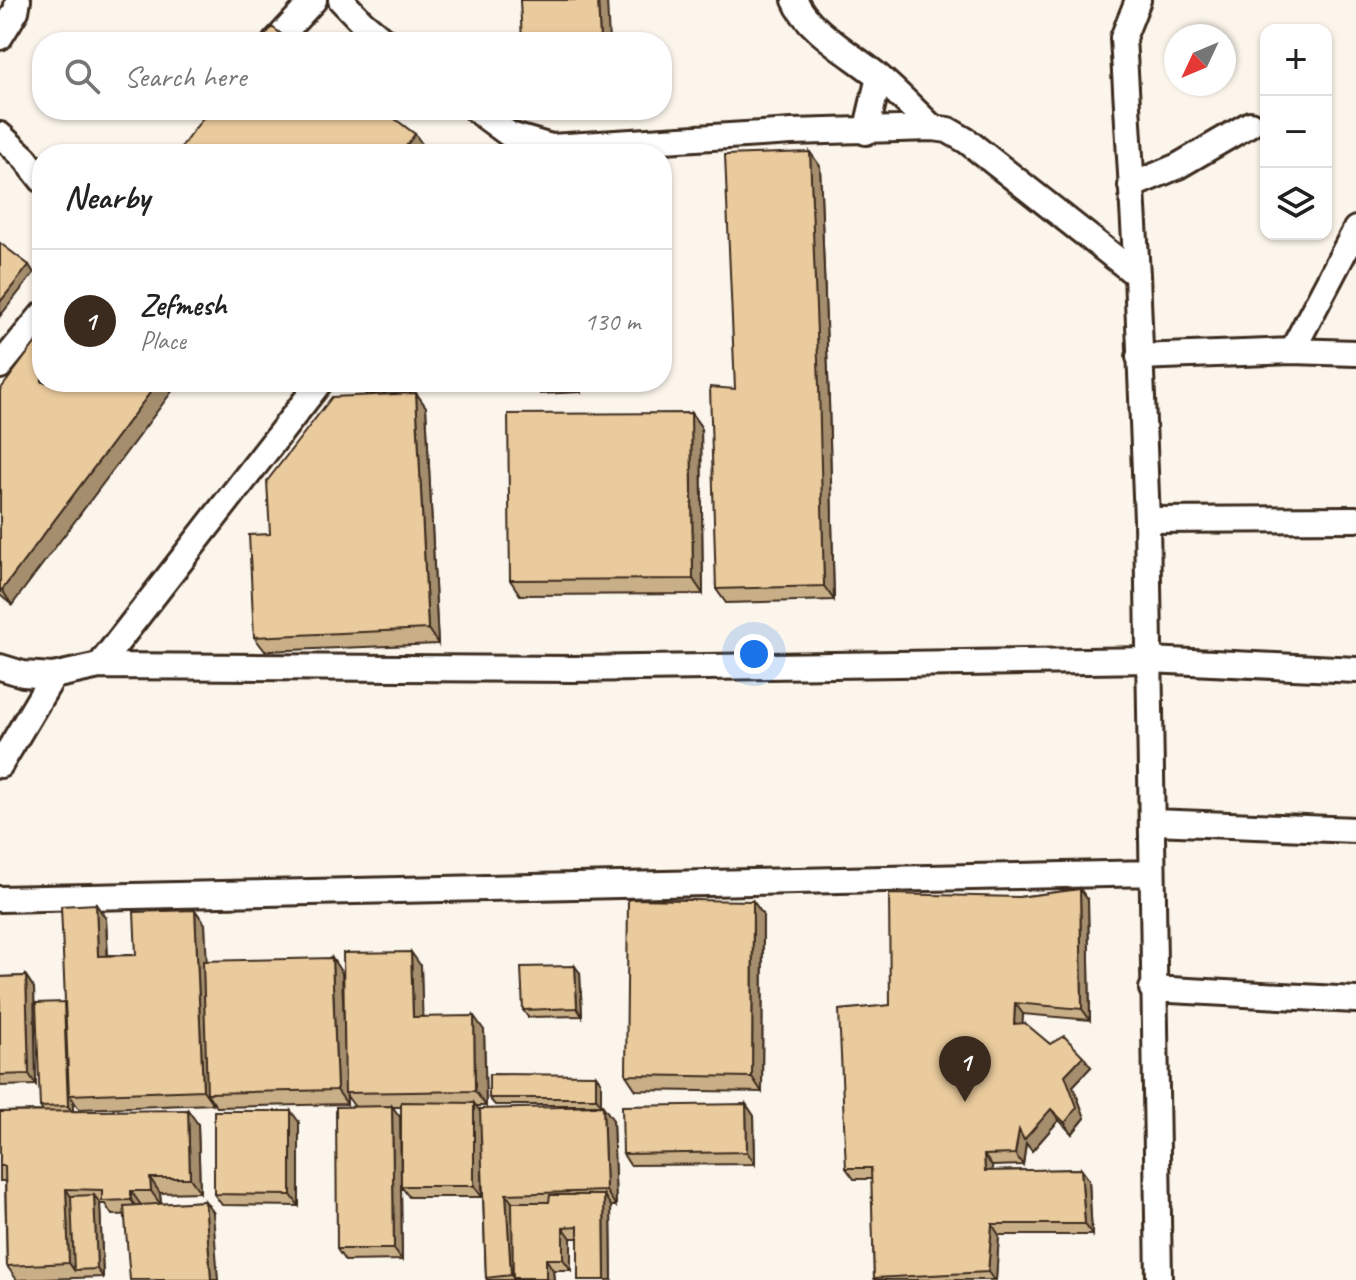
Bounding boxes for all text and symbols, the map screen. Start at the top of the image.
north arrow [1164,24,1236,96]
map controls [1260,24,1332,240]
button: + [1260,24,1332,96]
search box [32,32,672,120]
icon: search [60,54,104,98]
text: Search here [124,57,246,95]
button: − [1260,96,1332,168]
button: layers [1260,168,1332,240]
text: Nearby [64,175,150,218]
text: Zefmesh [140,286,227,324]
text: 1 [84,305,96,338]
text: 130 m [584,305,640,338]
text: Place [140,324,186,357]
your location [734,634,774,674]
pin: 1 [939,1036,991,1102]

